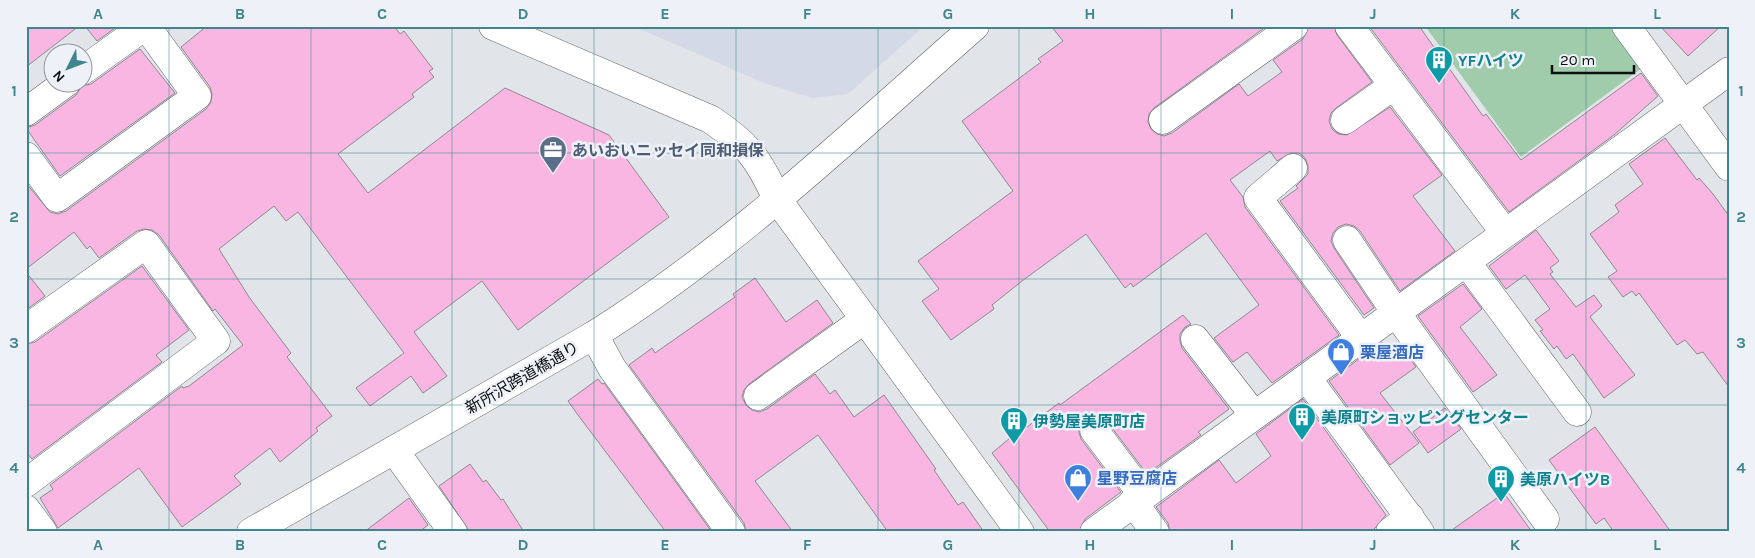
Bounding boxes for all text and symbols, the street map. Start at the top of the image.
text: A [93,4,103,23]
text: B [235,4,245,23]
text: C [377,4,387,23]
text: D [518,4,529,23]
text: E [660,4,670,23]
text: F [803,4,812,23]
text: G [943,4,953,23]
text: H [1084,4,1096,23]
text: I [1230,4,1234,23]
text: J [1369,4,1377,23]
text: K [1510,4,1521,23]
text: L [1653,4,1661,23]
north arrow [42,42,92,92]
scale bar [1552,42,1635,74]
building icon: YFハイツ [1424,45,1454,84]
place label: YFハイツ [1458,51,1524,70]
text: 20 m [1560,51,1595,69]
text: N [49,67,68,86]
text: 1 [11,81,17,100]
text: 1 [1738,81,1744,100]
office icon: あいおいニッセイ同和損保 [538,135,568,174]
place label: あいおいニッセイ同和損保 [572,141,764,160]
text: 2 [9,207,19,226]
text: 2 [1736,207,1746,226]
text: 3 [9,333,19,352]
text: 3 [1736,333,1746,352]
street label: 新所沢跨道橋通り [462,337,582,418]
shop icon: 栗屋酒店 [1326,337,1356,376]
place label: 栗屋酒店 [1360,343,1424,362]
building icon: 美原町ショッピングセンター [1287,402,1317,441]
building icon: 伊勢屋美原町店 [999,406,1029,445]
place label: 美原町ショッピングセンター [1321,408,1529,427]
place label: 伊勢屋美原町店 [1032,412,1145,431]
text: 4 [9,458,19,477]
text: 4 [1736,458,1746,477]
shop icon: 星野豆腐店 [1063,463,1093,502]
building icon: 美原ハイツB [1486,464,1516,503]
place label: 星野豆腐店 [1097,469,1177,488]
place label: 美原ハイツB [1520,470,1610,489]
text: A [93,535,103,554]
text: B [235,535,245,554]
text: C [377,535,387,554]
text: D [518,535,529,554]
text: E [660,535,670,554]
text: F [803,535,812,554]
text: G [943,535,953,554]
text: H [1084,535,1096,554]
text: I [1230,535,1234,554]
text: J [1369,535,1377,554]
text: K [1510,535,1521,554]
text: L [1653,535,1661,554]

